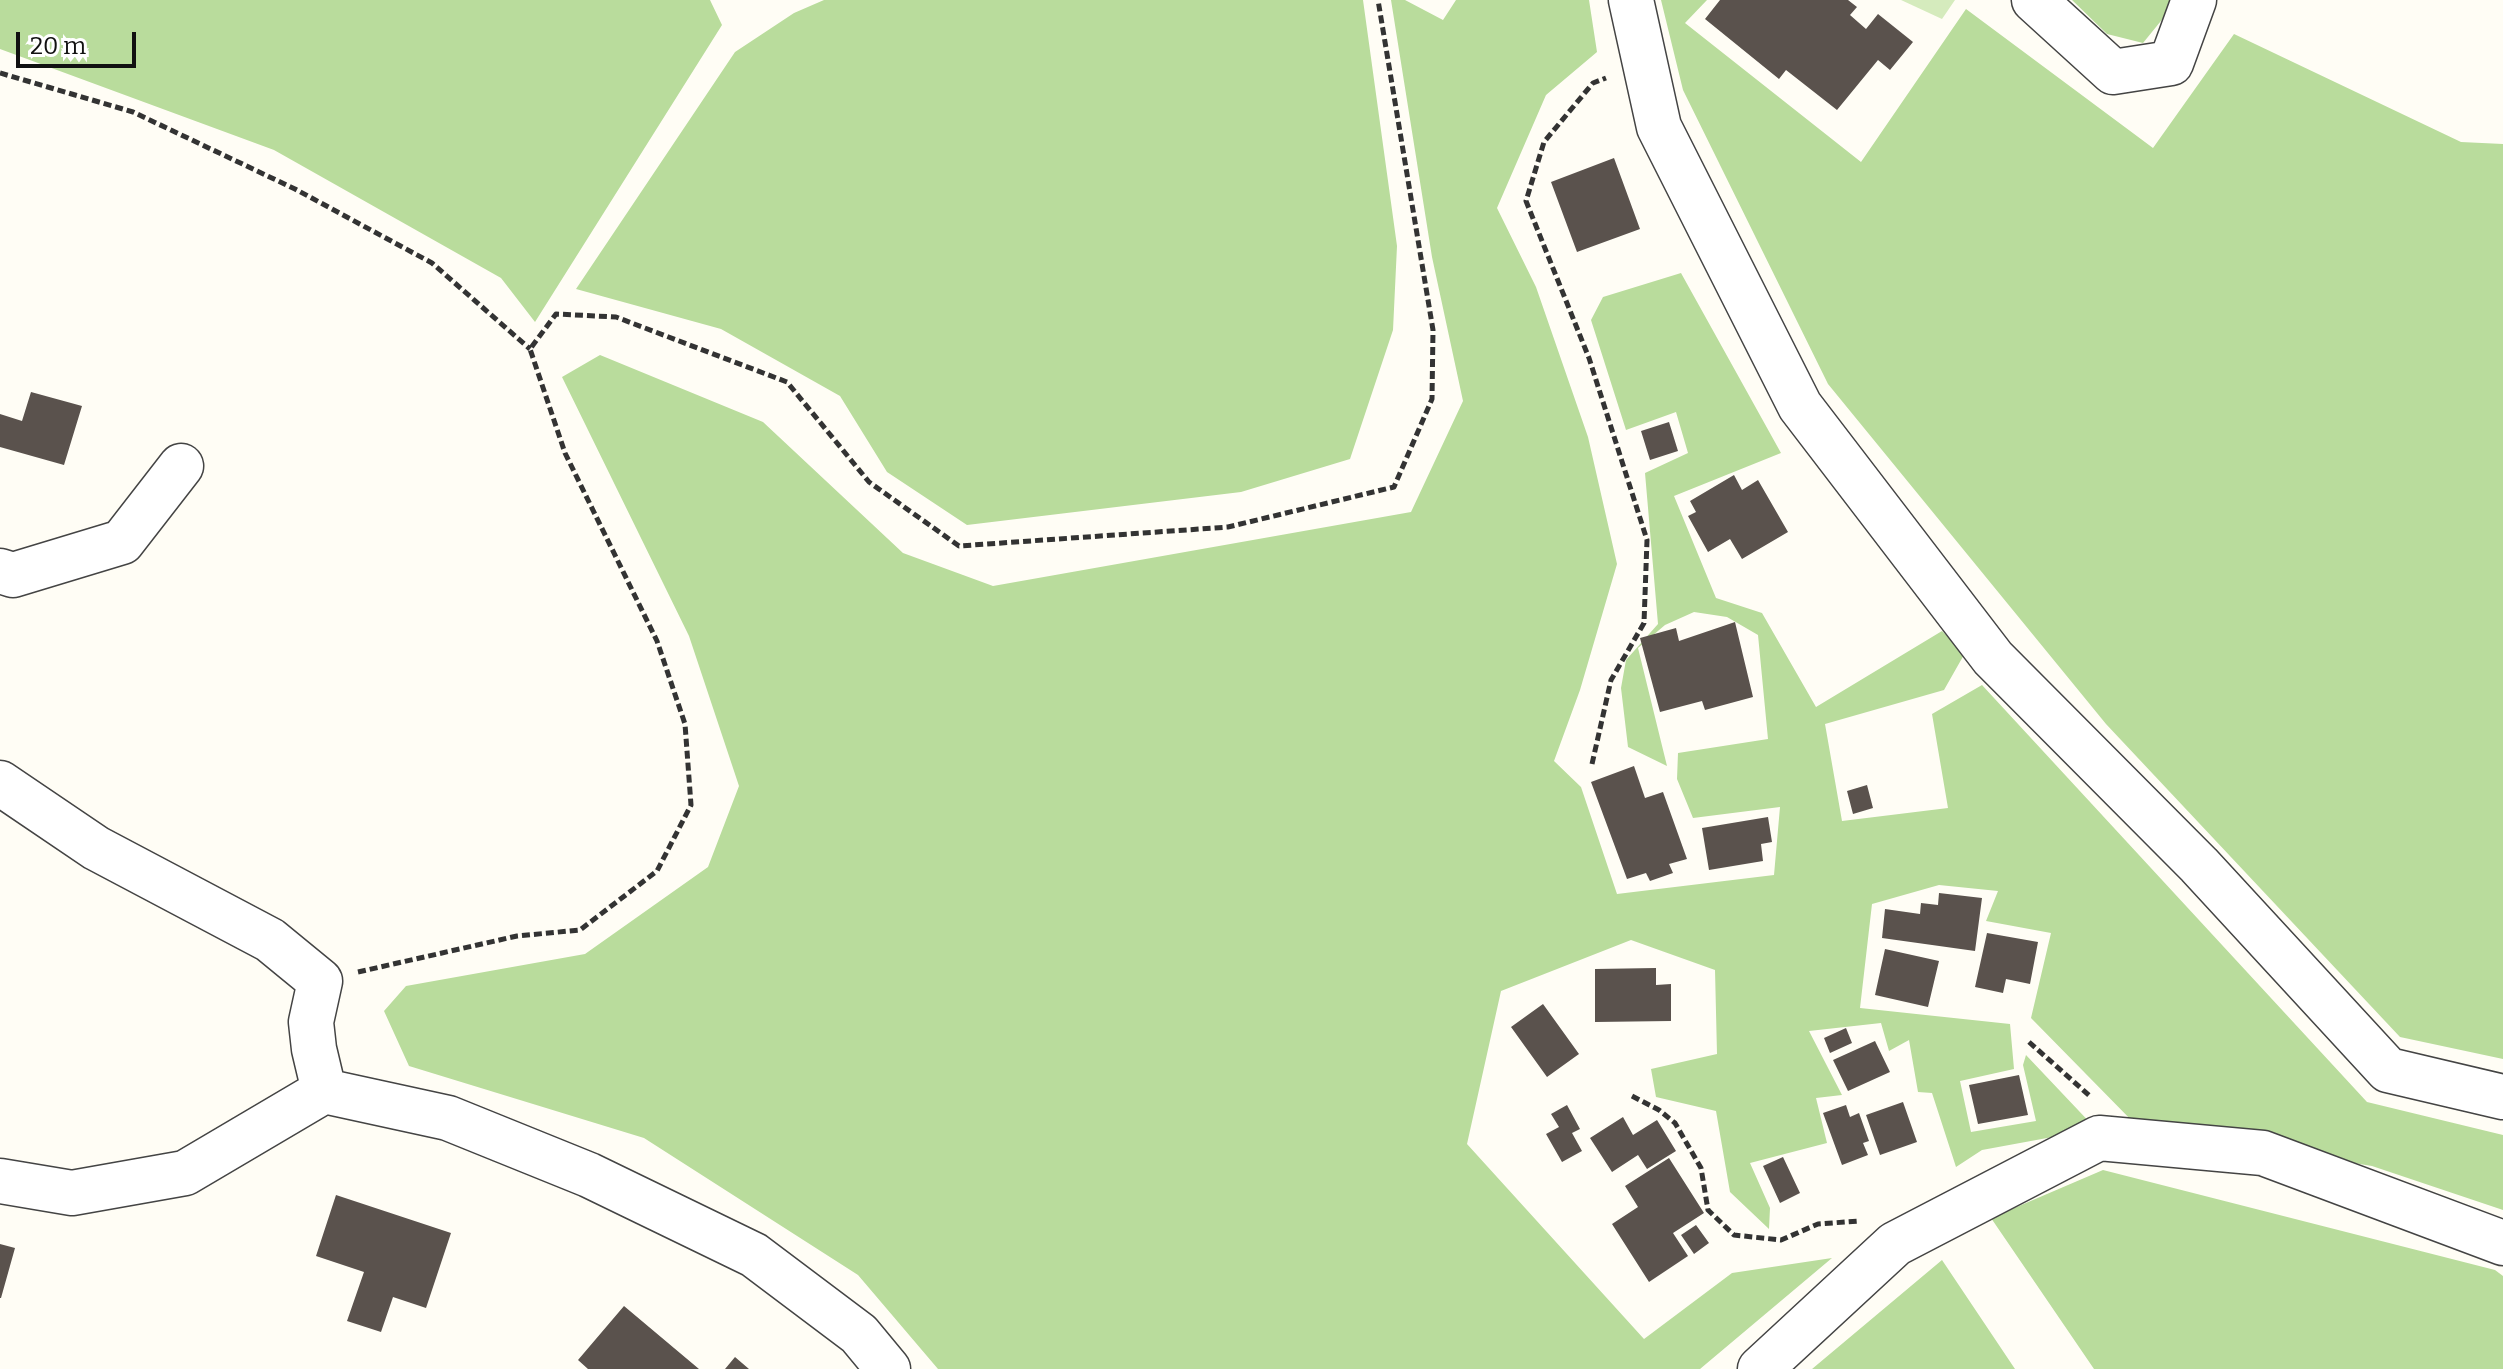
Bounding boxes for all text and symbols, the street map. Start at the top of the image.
scale bar [20,16,140,66]
text: 20 m [30,32,86,60]

